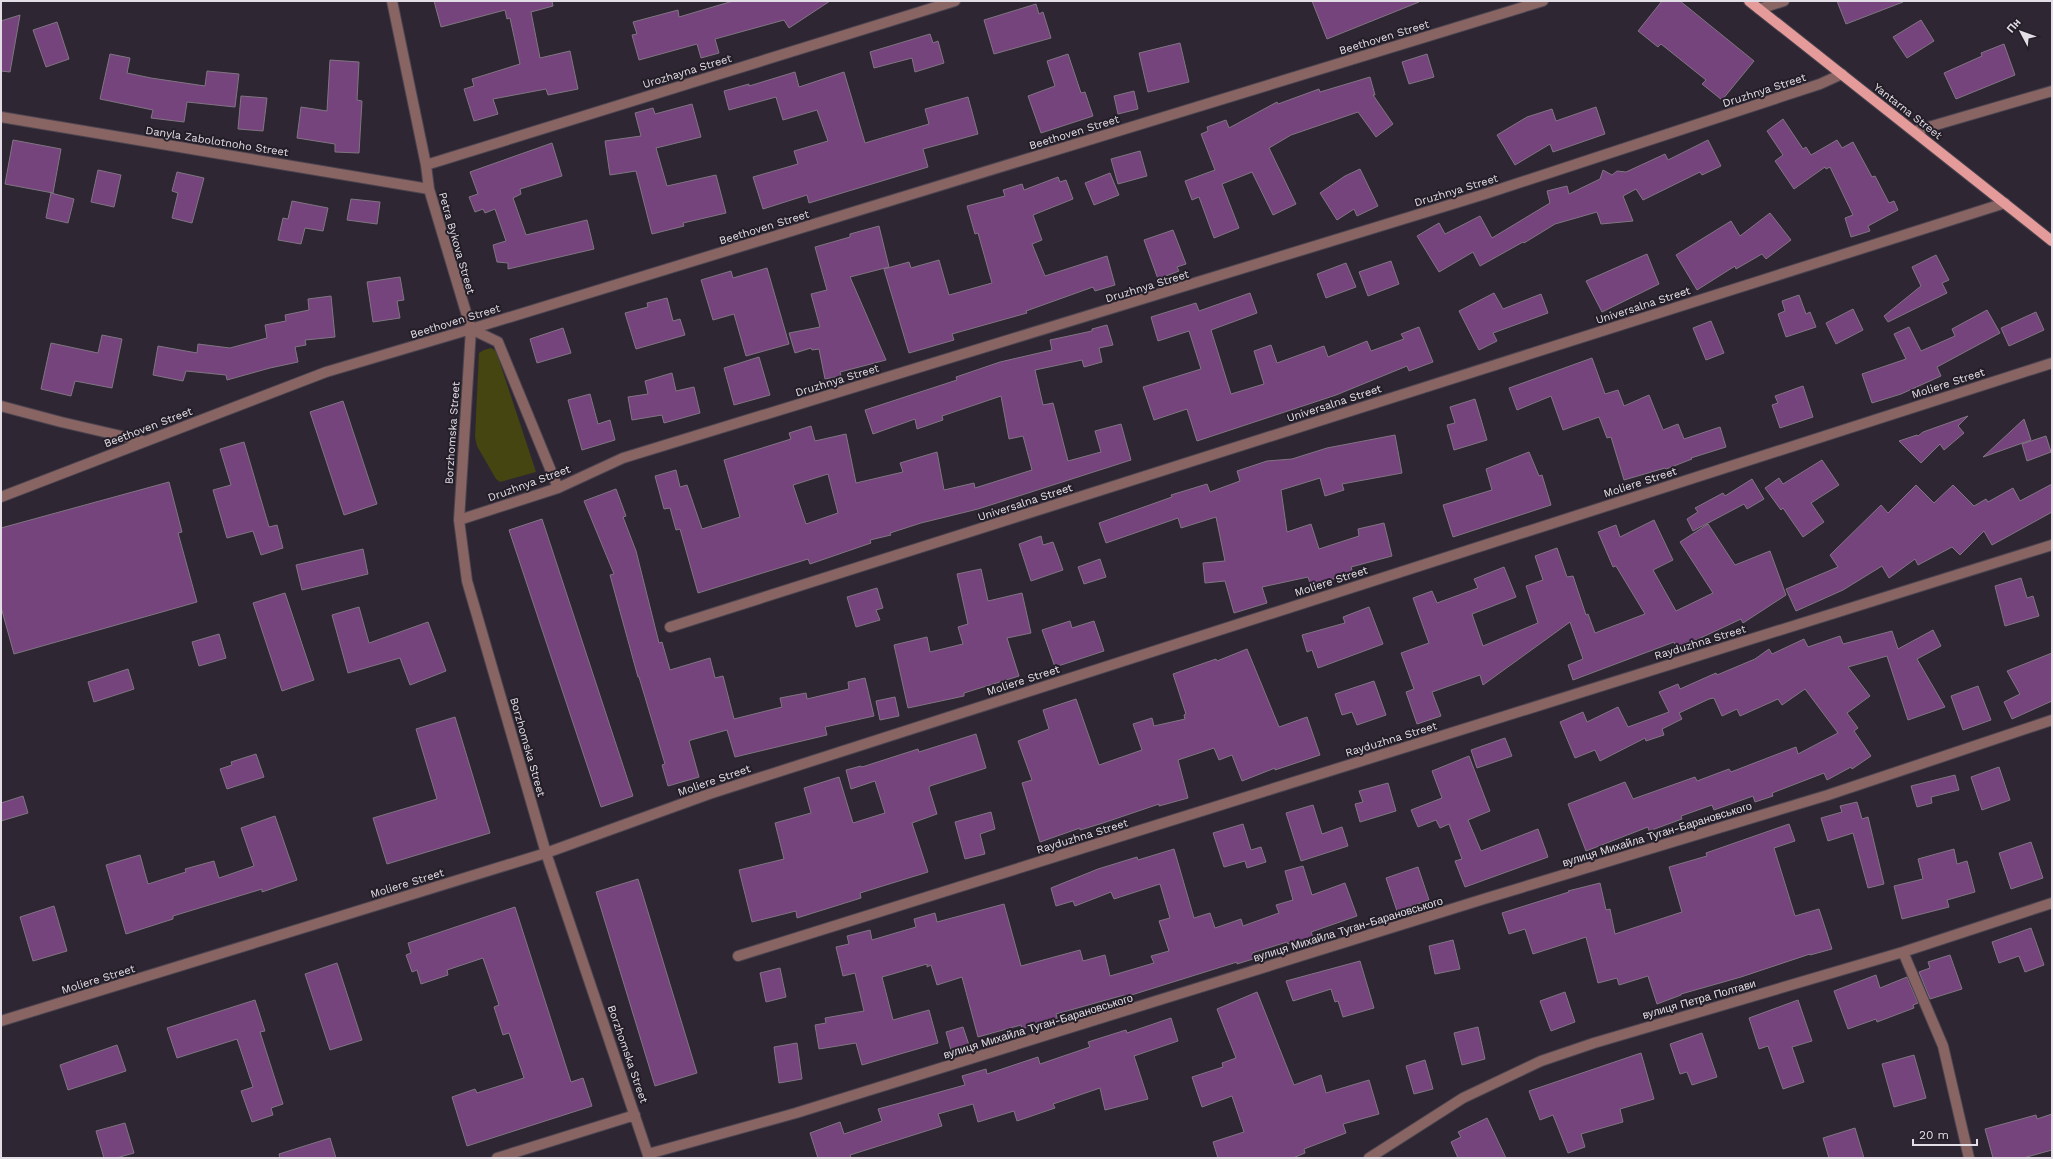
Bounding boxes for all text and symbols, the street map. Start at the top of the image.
north arrow [2001,12,2041,52]
text: Пн [2004,16,2024,36]
street label: Beethoven Street [1338,17,1431,57]
street label: Urozhayna Street [641,52,734,91]
street label: Druzhnya Street [1721,71,1808,110]
street label: Yantarna Street [1871,81,1945,142]
street label: Beethoven Street [1028,112,1121,152]
street label: Danyla Zabolotnoho Street [145,124,290,159]
street label: Druzhnya Street [1413,171,1500,209]
street label: Petra Bykova Street [436,191,477,296]
street label: Beethoven Street [718,207,811,247]
street label: Druzhnya Street [1104,267,1191,305]
street label: Universalna Street [1594,284,1693,327]
street label: Beethoven Street [409,301,502,341]
street label: Druzhnya Street [794,361,881,399]
street label: Moliere Street [1910,365,1987,401]
street label: Borzhomska Street [442,381,463,485]
street label: Universalna Street [1285,382,1384,425]
street label: Beethoven Street [102,405,195,450]
street label: Druzhnya Street [486,462,573,504]
street label: Moliere Street [1602,464,1679,500]
street label: Universalna Street [976,481,1075,524]
street label: Moliere Street [1293,563,1370,599]
street label: Rayduzhna Street [1653,622,1748,663]
street label: Moliere Street [985,662,1062,698]
street label: Borzhomska Street [507,696,548,799]
street label: Rayduzhna Street [1344,719,1439,760]
street label: Moliere Street [676,762,753,799]
street label: вулиця Михайла Туган-Барановського [1561,799,1753,870]
street label: Rayduzhna Street [1035,816,1130,857]
street label: Moliere Street [369,866,446,901]
street label: вулиця Михайла Туган-Барановського [1252,894,1444,965]
street label: Moliere Street [60,962,137,997]
street label: вулиця Петра Полтави [1641,977,1757,1022]
street label: вулиця Михайла Туган-Барановського [942,991,1134,1062]
street label: Borzhomska Street [605,1003,651,1105]
scale bar [1913,1121,1977,1147]
text: 20 m [1919,1128,1949,1142]

